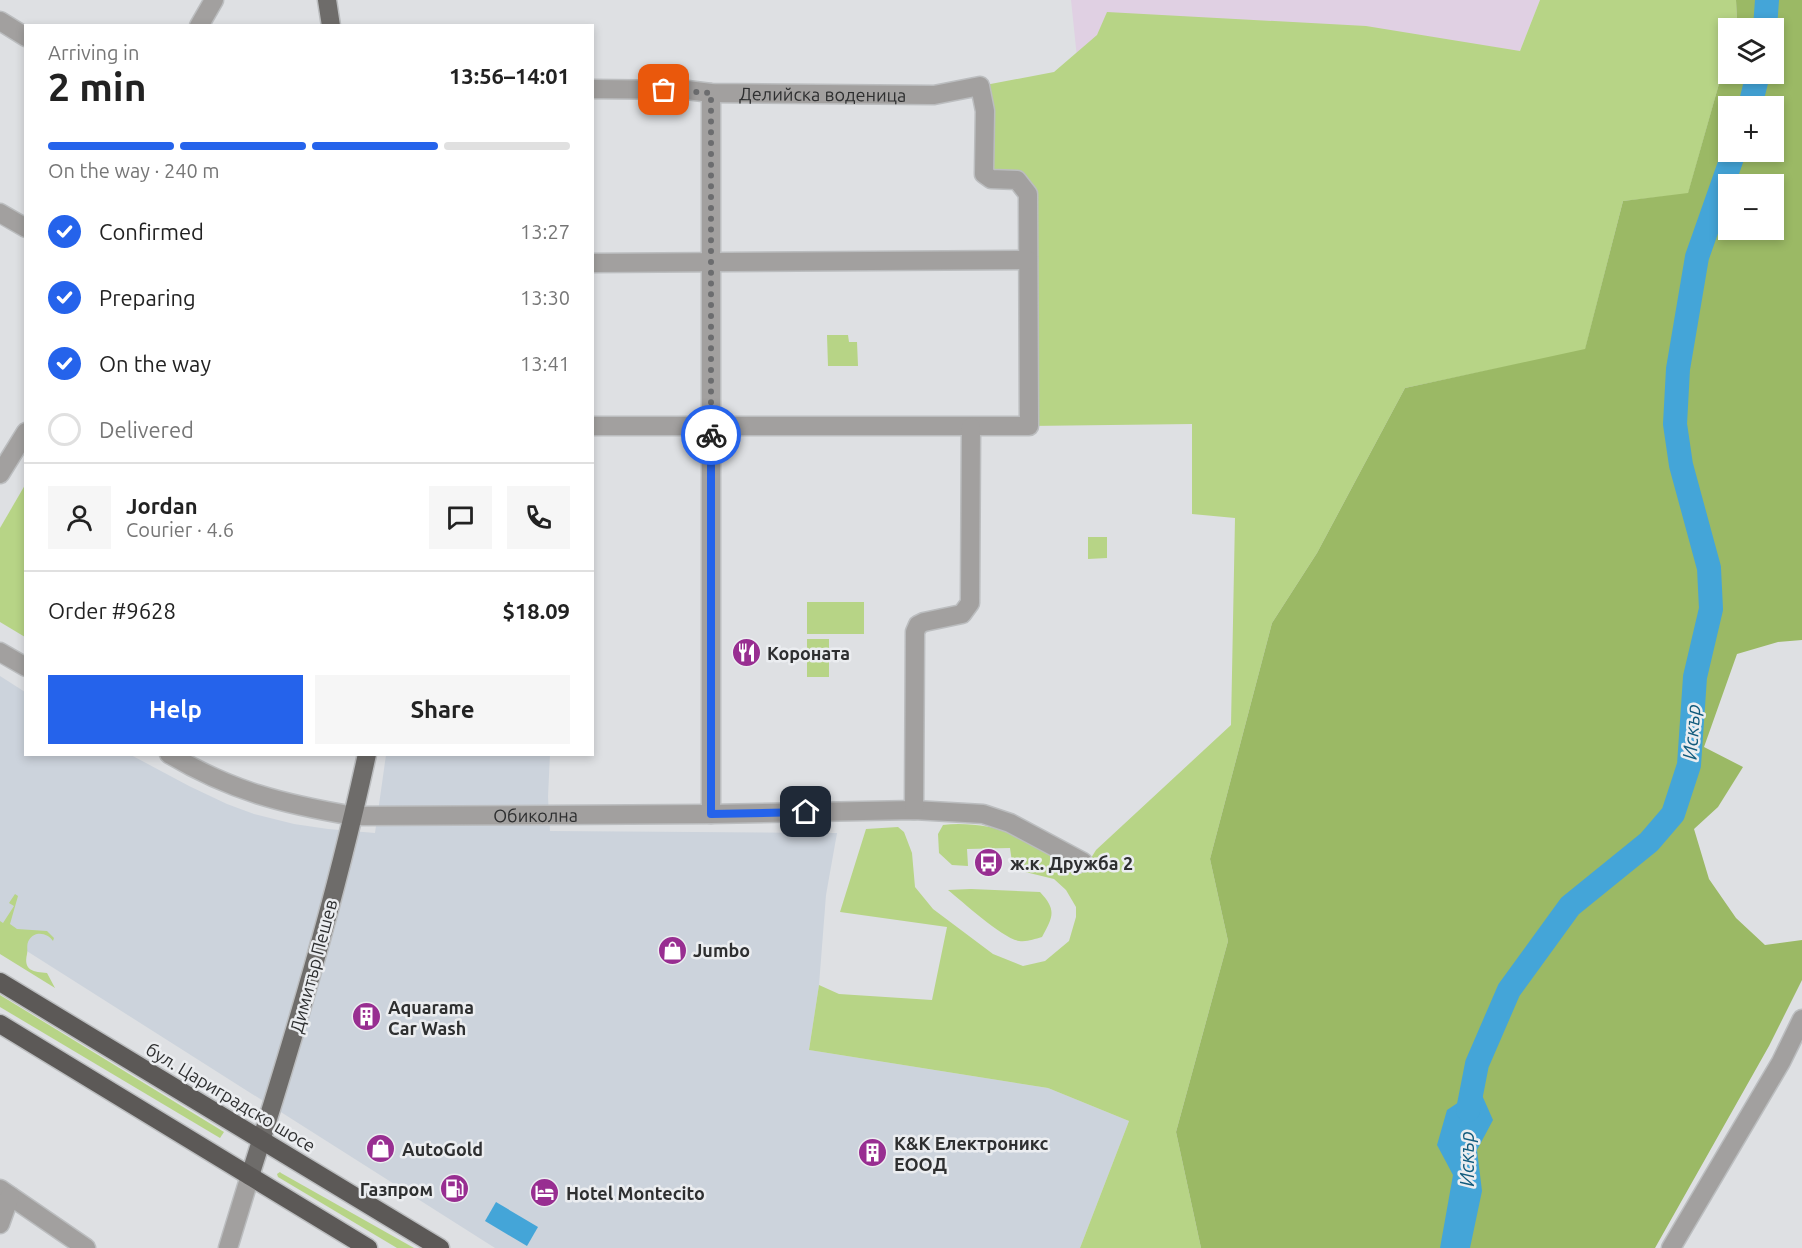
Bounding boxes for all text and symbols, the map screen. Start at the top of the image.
map controls [1718,18,1784,240]
button: layers [1718,18,1784,84]
text: Arriving in [48,41,139,64]
text: 13:56–14:01 [449,63,570,88]
pin [638,64,689,115]
text: 2 min [48,65,147,108]
icon: bag [647,73,680,106]
street label: Делийска воденица [739,83,907,105]
button: + [1718,96,1784,162]
text: On the way · 240 m [48,159,220,182]
button: − [1718,174,1784,240]
icon: check [48,215,81,248]
text: Confirmed [99,219,204,244]
text: 13:27 [520,220,570,243]
icon: check [48,281,81,314]
text: Preparing [99,285,196,310]
text: 13:30 [520,286,570,309]
icon: check [48,347,81,380]
text: On the way [99,351,211,376]
text: 13:41 [520,352,570,375]
courier [681,405,741,465]
text: Delivered [99,417,194,442]
icon: bike [695,419,728,452]
button: person [48,486,111,549]
button: chat [429,486,492,549]
button: phone [507,486,570,549]
text: Jordan [126,493,198,518]
text: Courier · 4.6 [126,518,234,541]
text: Order #9628 [48,598,176,623]
text: $18.09 [503,598,570,623]
restaurant icon: Короната [730,637,762,669]
place label: Короната [767,643,850,663]
button: Help [48,675,303,744]
button: Share [315,675,570,744]
water label: Искър [1678,704,1704,760]
pin [780,786,831,837]
icon: home [789,795,822,828]
street label: Обиколна [493,805,578,825]
bus stop icon: ж.к. Дружба 2 [973,847,1005,879]
place label: ж.к. Дружба 2 [1010,853,1133,873]
street label: Димитър Пешев [286,897,340,1035]
shop icon: Jumbo [656,934,688,966]
place label: Jumbo [693,940,750,960]
place label: Aquarama Car Wash [388,997,474,1038]
building icon: Aquarama Car Wash [351,1001,383,1033]
street label: бул. Цариградско шосе [143,1038,319,1156]
water label: Искър [1455,1131,1478,1187]
shop icon: AutoGold [365,1133,397,1165]
place label: K&K Електроникс ЕООД [894,1133,1049,1174]
building icon: K&K Електроникс ЕООД [857,1137,889,1169]
place label: AutoGold [402,1139,483,1159]
fuel station icon: Газпром [438,1173,470,1205]
hotel icon: Hotel Montecito [529,1177,561,1209]
place label: Газпром [360,1179,433,1199]
place label: Hotel Montecito [566,1183,705,1203]

